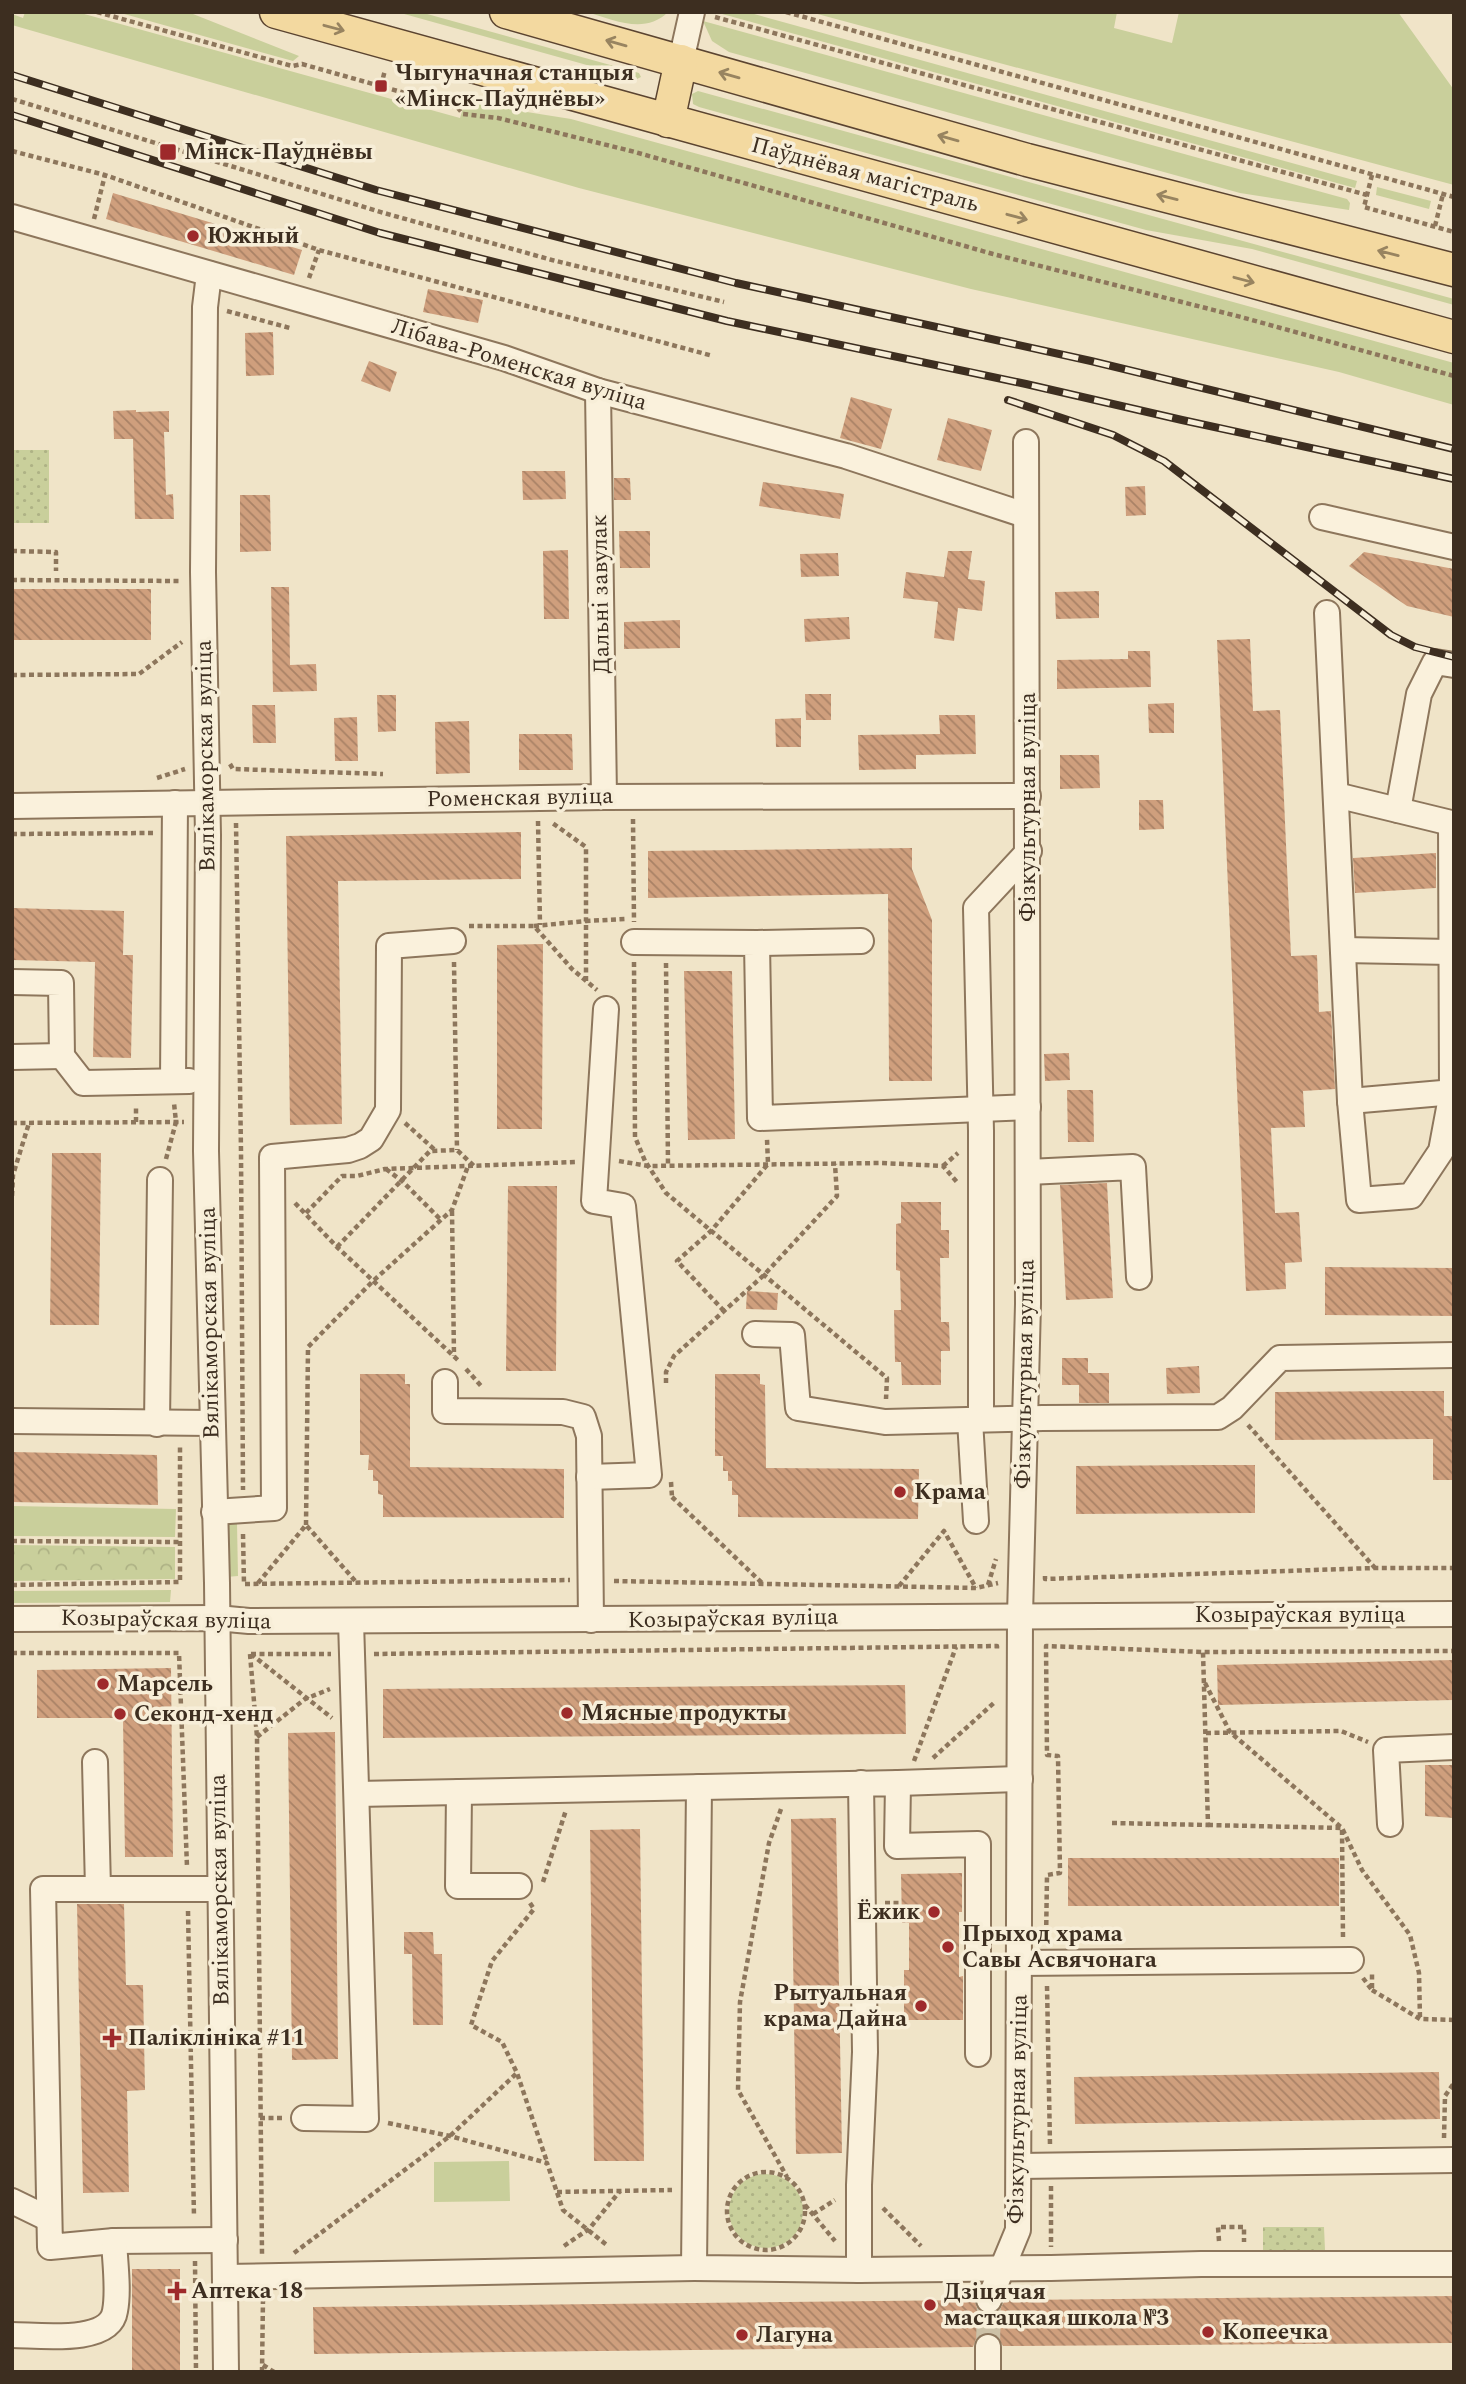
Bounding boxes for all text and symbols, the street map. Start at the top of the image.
one-way arrow [322,22,345,35]
one-way arrow [605,36,627,49]
place label: Чыгуначная станцыя «Мінск-Паўднёвы» [395,56,634,117]
one-way arrow [718,68,741,81]
marker: Чыгуначная станцыя «Мінск-Паўднёвы» [373,78,389,94]
street label: Паўднёвая магістраль [747,128,983,222]
one-way arrow [937,130,959,143]
place label: Мінск-Паўднёвы [184,135,373,170]
marker: Мінск-Паўднёвы [158,142,178,162]
one-way arrow [1156,189,1178,202]
one-way arrow [1006,212,1028,225]
place label: Южный [207,219,299,254]
marker: Южный [185,228,201,244]
one-way arrow [1377,246,1400,259]
one-way arrow [1232,274,1255,287]
street label: Лібава-Роменская вуліца [387,309,651,421]
street label: Дальні завулак [582,514,620,674]
street label: Вялікаморская вуліца [186,640,226,872]
street label: Фізкультурная вуліца [1011,692,1046,922]
street label: Роменская вуліца [426,779,614,817]
street label: Вялікаморская вуліца [190,1207,230,1439]
street label: Фізкультурная вуліца [1005,1259,1045,1489]
place label: Крама [914,1475,986,1510]
marker: Крама [892,1484,908,1500]
street label: Козыраўская вуліца [1195,1598,1405,1633]
street label: Козыраўская вуліца [627,1600,839,1638]
street label: Козыраўская вуліца [60,1601,272,1639]
place label: Марсель [117,1667,213,1702]
marker: Марсель [95,1676,111,1692]
place label: Мясные продукты [581,1696,787,1731]
place label: Секонд-хенд [134,1697,273,1732]
marker: Мясные продукты [559,1705,575,1721]
marker: Секонд-хенд [112,1706,128,1722]
street label: Вялікаморская вуліца [200,1774,240,2006]
place label: Ёжик [856,1895,920,1930]
marker: Ёжик [926,1904,942,1920]
place label: Прыход храма Савы Асвячонага [962,1917,1157,1978]
marker: Прыход храма Савы Асвячонага [940,1939,956,1955]
place label: Рытуальная крама Дайна [763,1976,907,2037]
street label: Фізкультурная вуліца [998,1994,1038,2224]
marker: Рытуальная крама Дайна [913,1998,929,2014]
place label: Паліклініка #11 [128,2021,305,2056]
marker: Паліклініка #11 [102,2028,122,2048]
place label: Аптека 18 [191,2274,303,2309]
place label: Дзіцячая мастацкая школа №3 [944,2275,1169,2336]
marker: Аптека 18 [169,2283,185,2299]
marker: Дзіцячая мастацкая школа №3 [922,2297,938,2313]
place label: Копеечка [1222,2315,1329,2350]
place label: Лагуна [756,2318,833,2353]
marker: Копеечка [1200,2324,1216,2340]
marker: Лагуна [734,2327,750,2343]

